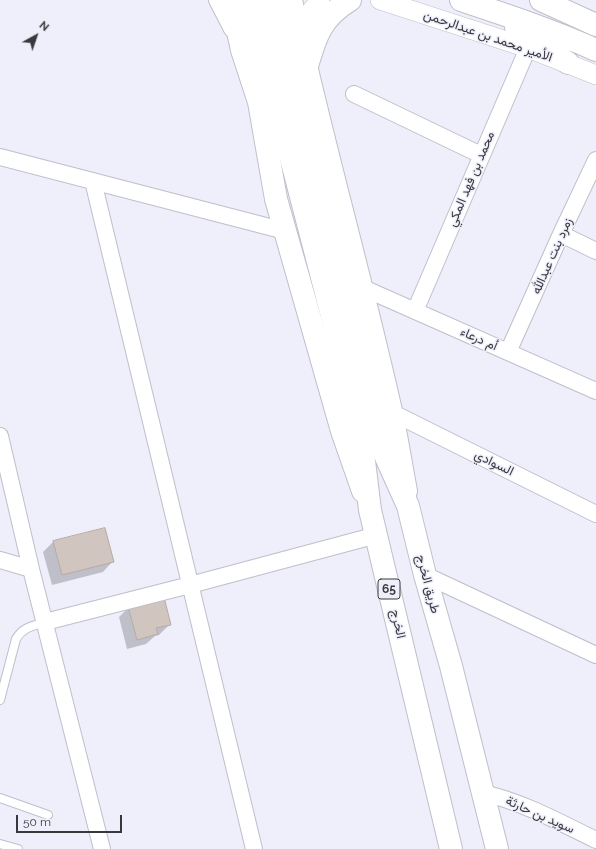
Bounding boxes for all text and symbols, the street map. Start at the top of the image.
street label: الأمير محمد بن عبدالرحمن [421,7,555,65]
north arrow [16,16,56,56]
text: N [37,19,51,34]
street label: محمد بن فهد المكي [444,129,498,229]
street label: زمرد بنت عبدالله [528,215,576,297]
street label: أم درعاء [458,324,500,354]
street label: السوادي [472,447,516,479]
street label: طريق الخرج [413,553,443,615]
road number: 65 [378,579,400,599]
street label: الخرج [387,608,409,640]
street label: سويد بن حارثة [503,793,577,837]
scale bar [18,807,124,833]
text: 50 m [23,815,51,829]

